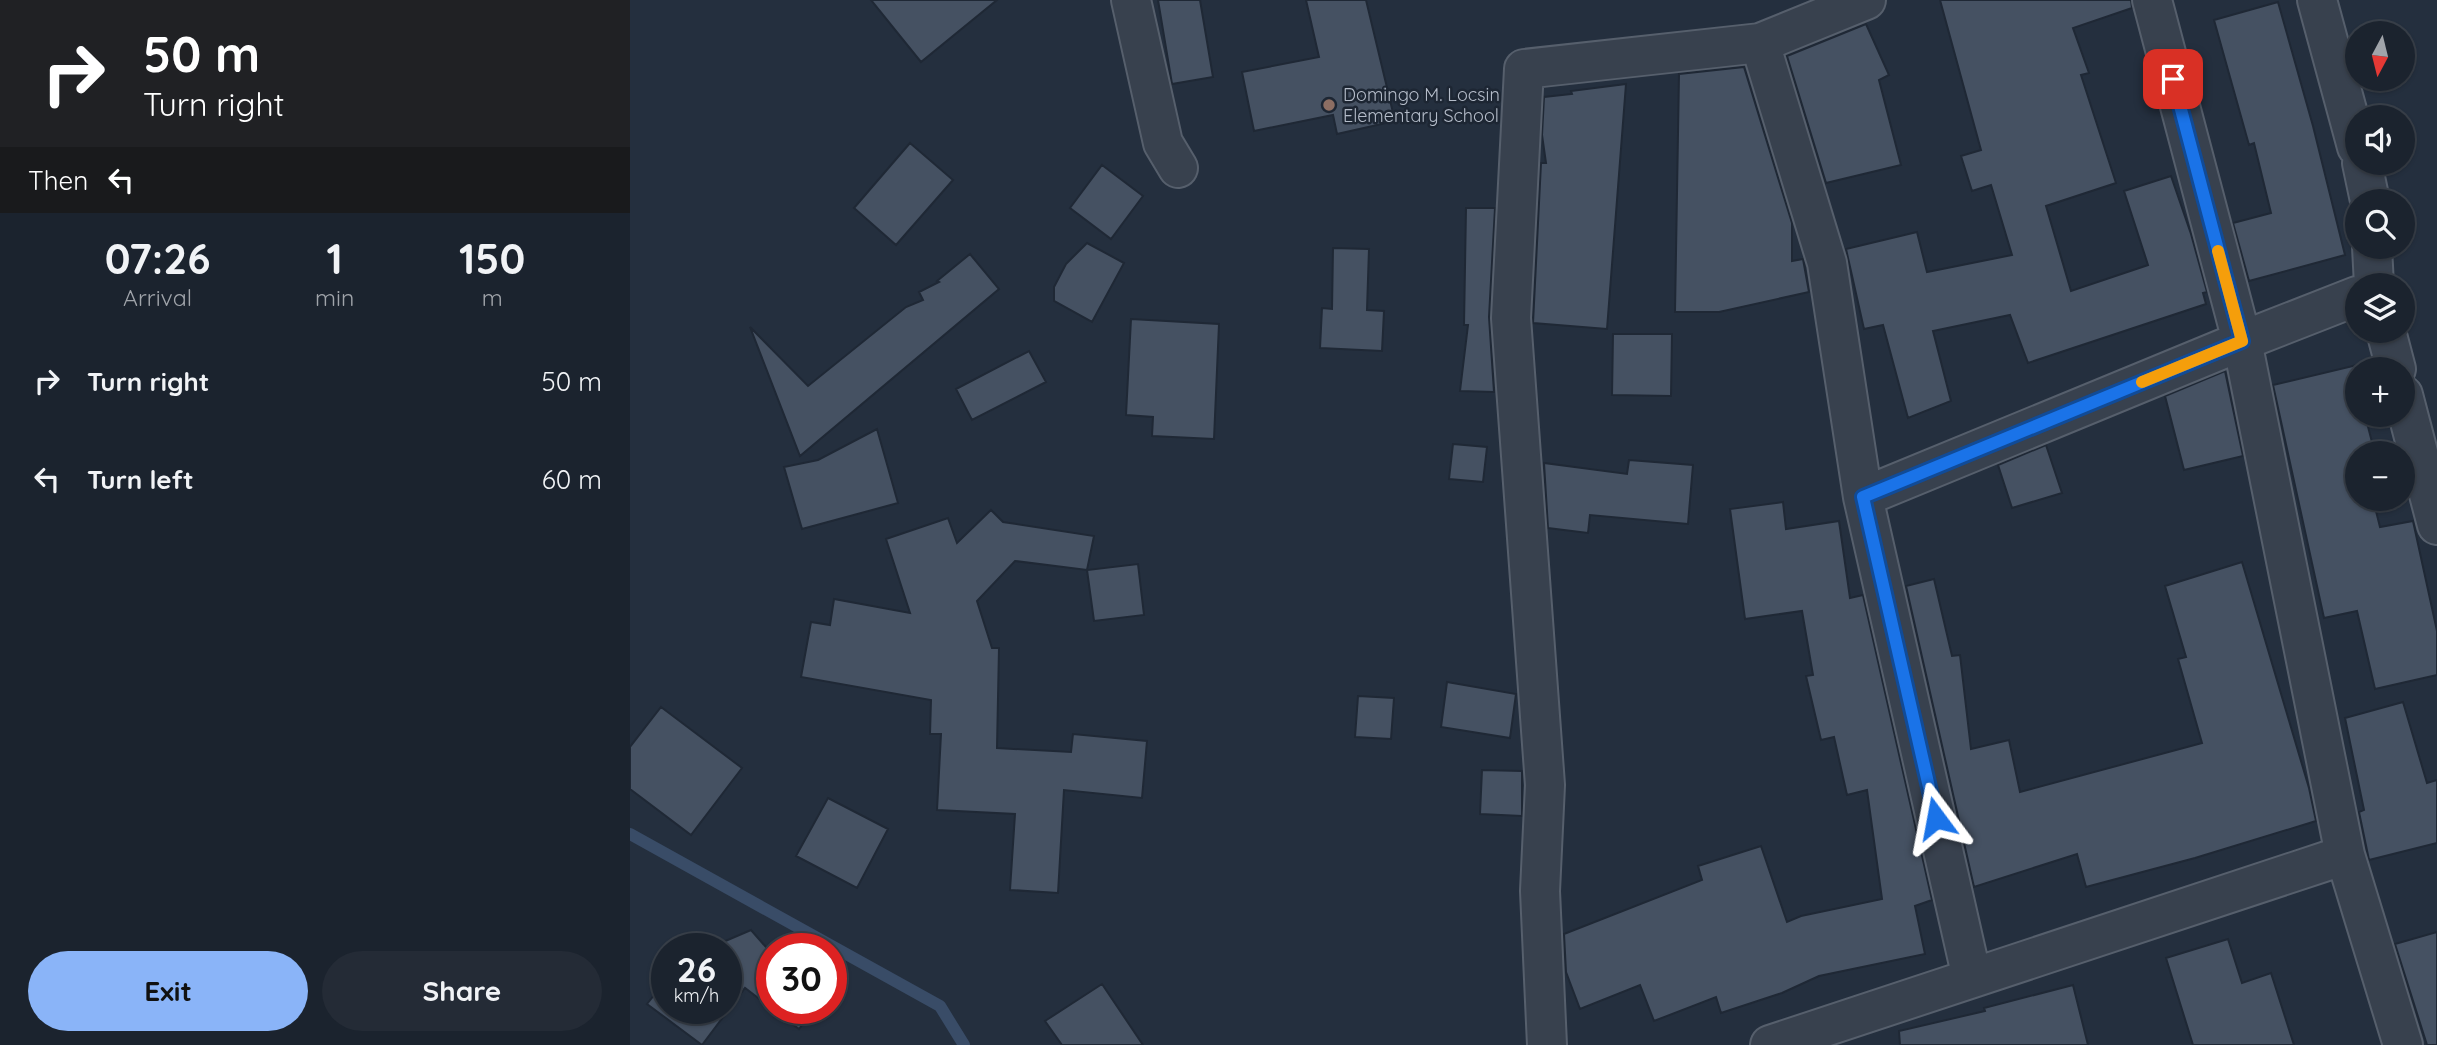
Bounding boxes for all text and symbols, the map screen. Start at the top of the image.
north arrow [2345,21,2415,91]
map controls [2345,21,2415,511]
text: 50 m [143,23,260,84]
icon: right [28,28,119,119]
pin [2143,49,2203,109]
icon: arrive [2154,60,2192,98]
place label: Domingo M. Locsin Elementary School [1343,83,1500,127]
text: Turn right [143,84,284,124]
marker: Domingo M. Locsin Elementary School [1321,97,1337,113]
button: sound [2345,105,2415,175]
icon: left [102,161,140,199]
text: Then [28,164,88,197]
button: search [2345,189,2415,259]
text: 07:26 [105,232,210,285]
text: 1 [327,232,343,285]
text: 150 [459,232,525,285]
button: layers [2345,273,2415,343]
text: Arrival [123,283,192,312]
text: min [315,283,354,312]
text: m [482,283,503,312]
button: + [2345,357,2415,427]
icon: right [28,362,66,400]
text: Turn right [87,365,209,398]
text: 50 m [542,365,602,398]
button: − [2345,441,2415,511]
icon: left [28,460,66,498]
text: Turn left [87,463,194,496]
text: 60 m [542,463,602,496]
position arrow [1899,781,1973,855]
speed limit sign: 30 [756,933,847,1024]
text: 26 [677,947,716,991]
button: Exit [28,951,308,1031]
button: Share [322,951,602,1031]
text: km/h [674,984,719,1007]

